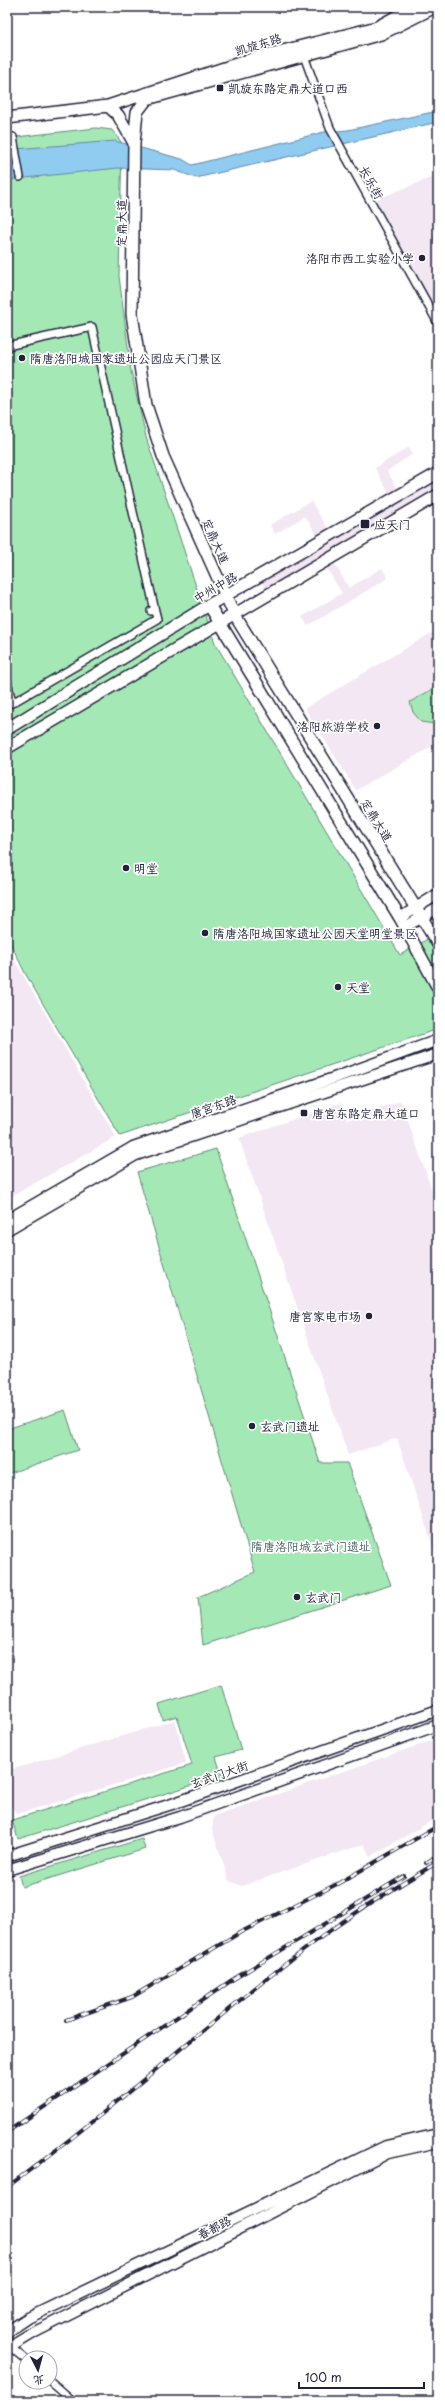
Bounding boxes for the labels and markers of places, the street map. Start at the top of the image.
place label: 凯旋东路定鼎大道口西 [228,79,348,97]
marker: 凯旋东路定鼎大道口西 [215,83,225,93]
place label: 洛阳市西工实验小学 [306,249,414,267]
marker: 洛阳市西工实验小学 [417,253,427,263]
place label: 隋唐洛阳城国家遗址公园应天门景区 [30,349,222,367]
marker: 隋唐洛阳城国家遗址公园应天门景区 [17,353,27,363]
place label: 应天门 [374,515,410,533]
marker: 应天门 [359,518,371,530]
place label: 洛阳旅游学校 [297,717,369,735]
marker: 洛阳旅游学校 [372,721,382,731]
place label: 明堂 [134,859,158,877]
marker: 明堂 [121,863,131,873]
place label: 隋唐洛阳城国家遗址公园天堂明堂景区 [213,924,417,942]
marker: 隋唐洛阳城国家遗址公园天堂明堂景区 [200,928,210,938]
place label: 天堂 [346,978,370,996]
marker: 天堂 [333,982,343,992]
place label: 唐宫东路定鼎大道口 [312,1104,420,1122]
marker: 唐宫东路定鼎大道口 [299,1108,309,1118]
place label: 唐宫家电市场 [289,1307,361,1325]
marker: 唐宫家电市场 [364,1311,374,1321]
place label: 玄武门遗址 [260,1417,320,1435]
marker: 玄武门遗址 [247,1421,257,1431]
place label: 玄武门 [305,1588,341,1606]
marker: 玄武门 [292,1592,302,1602]

